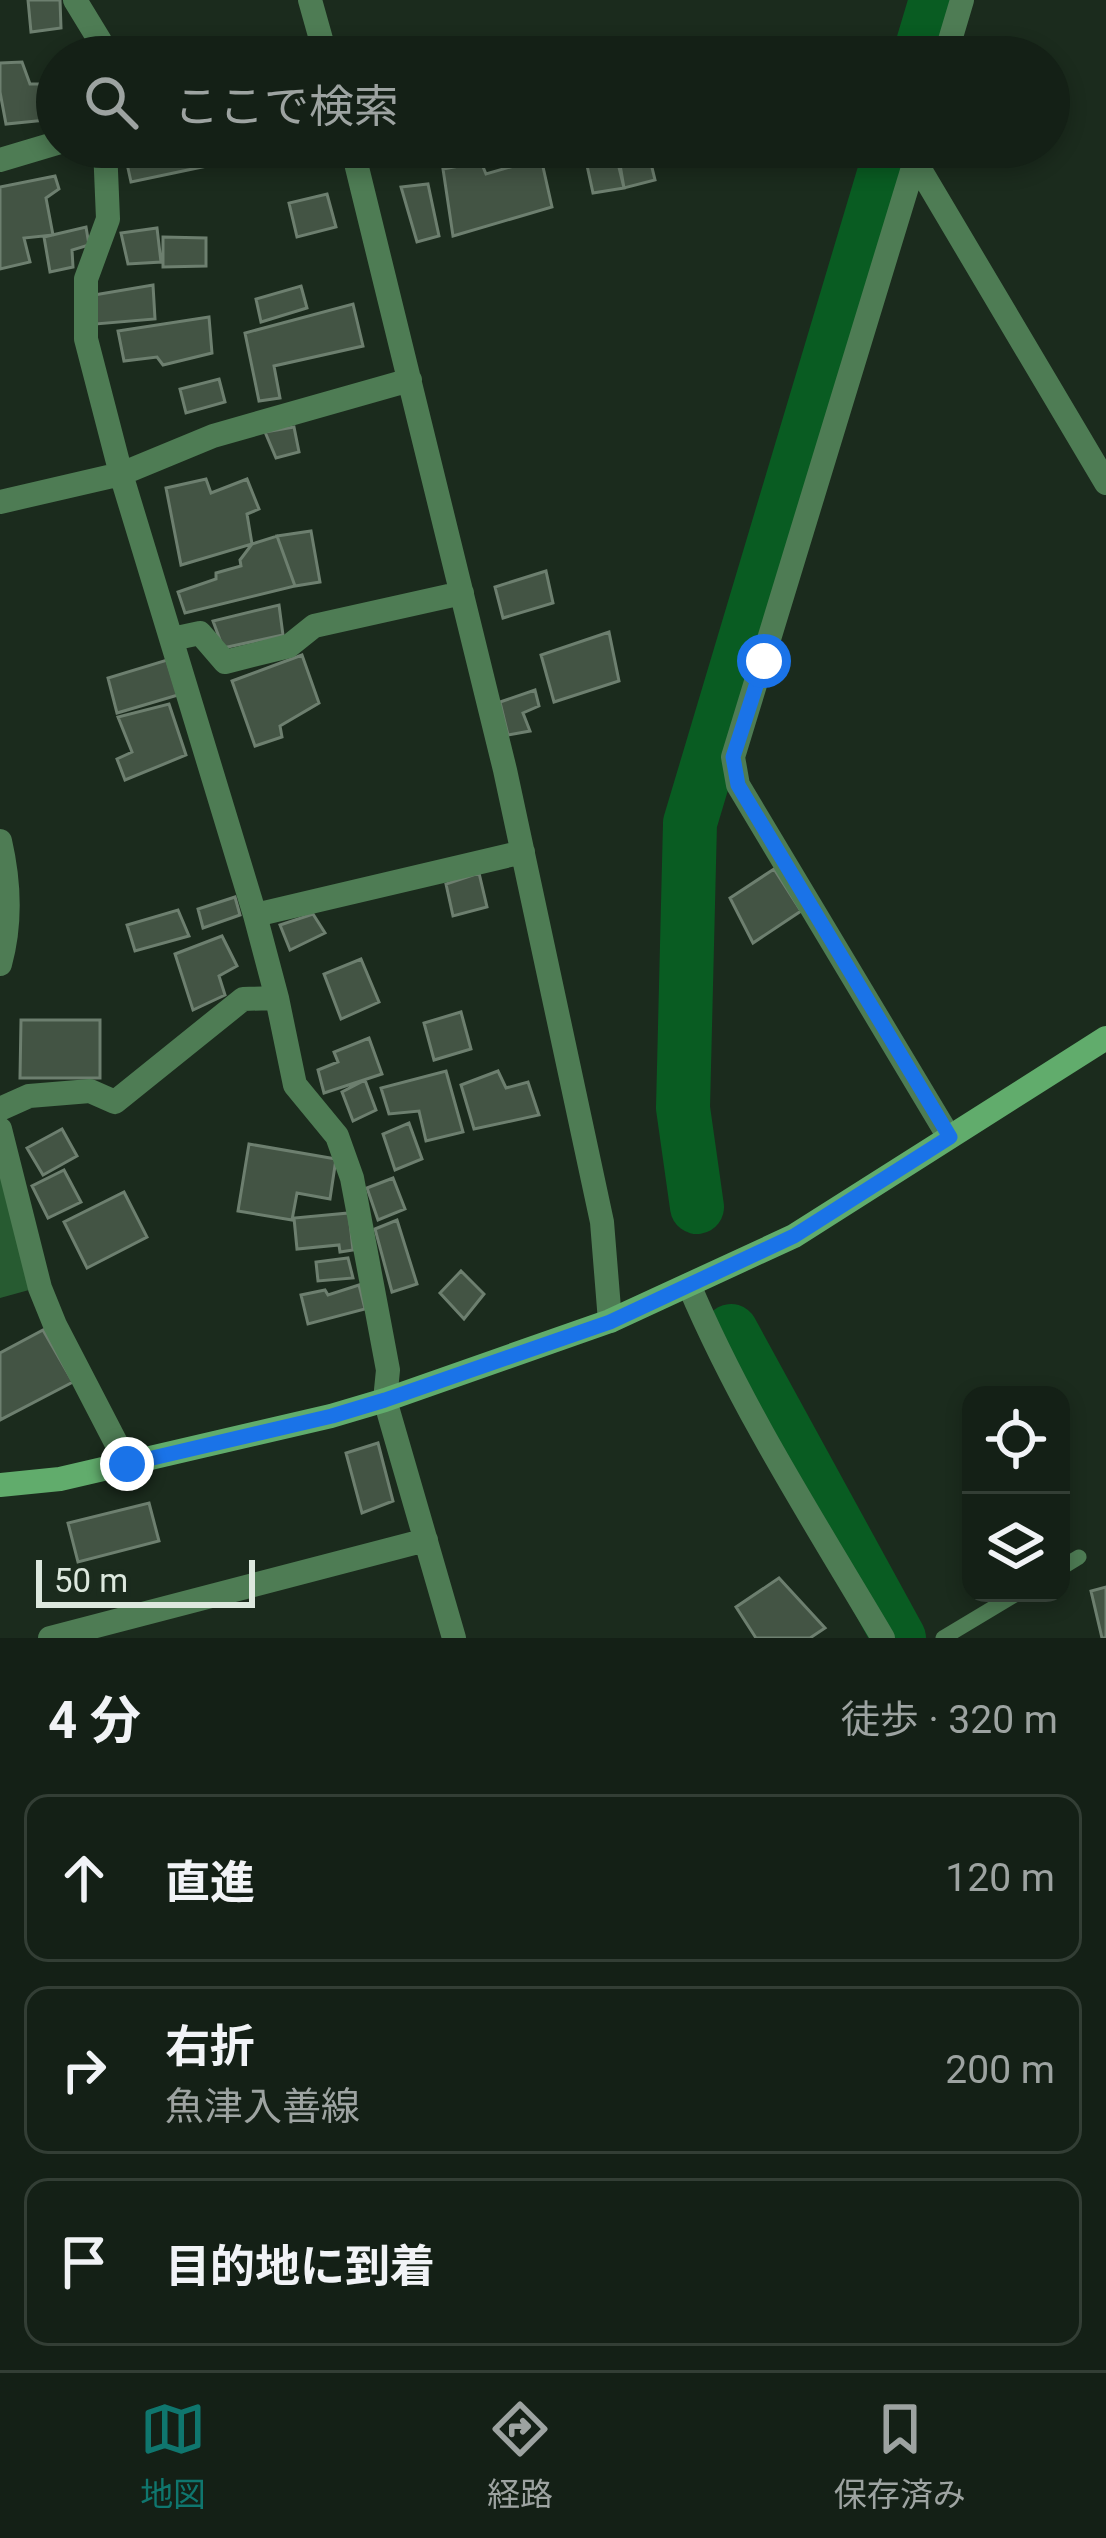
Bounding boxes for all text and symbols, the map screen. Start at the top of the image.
search box [36,36,1070,168]
icon: search [78,69,144,135]
text: ここで検索 [174,80,399,133]
route start [737,634,791,688]
map controls [962,1386,1070,1602]
button: locate [962,1386,1070,1494]
route end [100,1437,154,1491]
button: layers [962,1494,1070,1602]
scale bar [36,1554,255,1607]
text: 50 m [54,1561,128,1600]
text: 4 分 [48,1691,141,1750]
text: 徒歩 · 320 m [841,1697,1058,1743]
icon: ahead [51,1845,117,1911]
text: 120 m [945,1855,1055,1901]
text: 直進 [165,1856,255,1909]
text: 右折 [165,2020,255,2073]
icon: right [51,2037,117,2103]
text: 200 m [945,2047,1055,2093]
text: 魚津入善線 [165,2084,360,2130]
icon: arrive [51,2229,117,2295]
text: 目的地に到着 [165,2240,435,2293]
tab: 地図 [140,2396,206,2516]
tab: 経路 [487,2396,553,2516]
tab: 保存済み [834,2396,966,2516]

